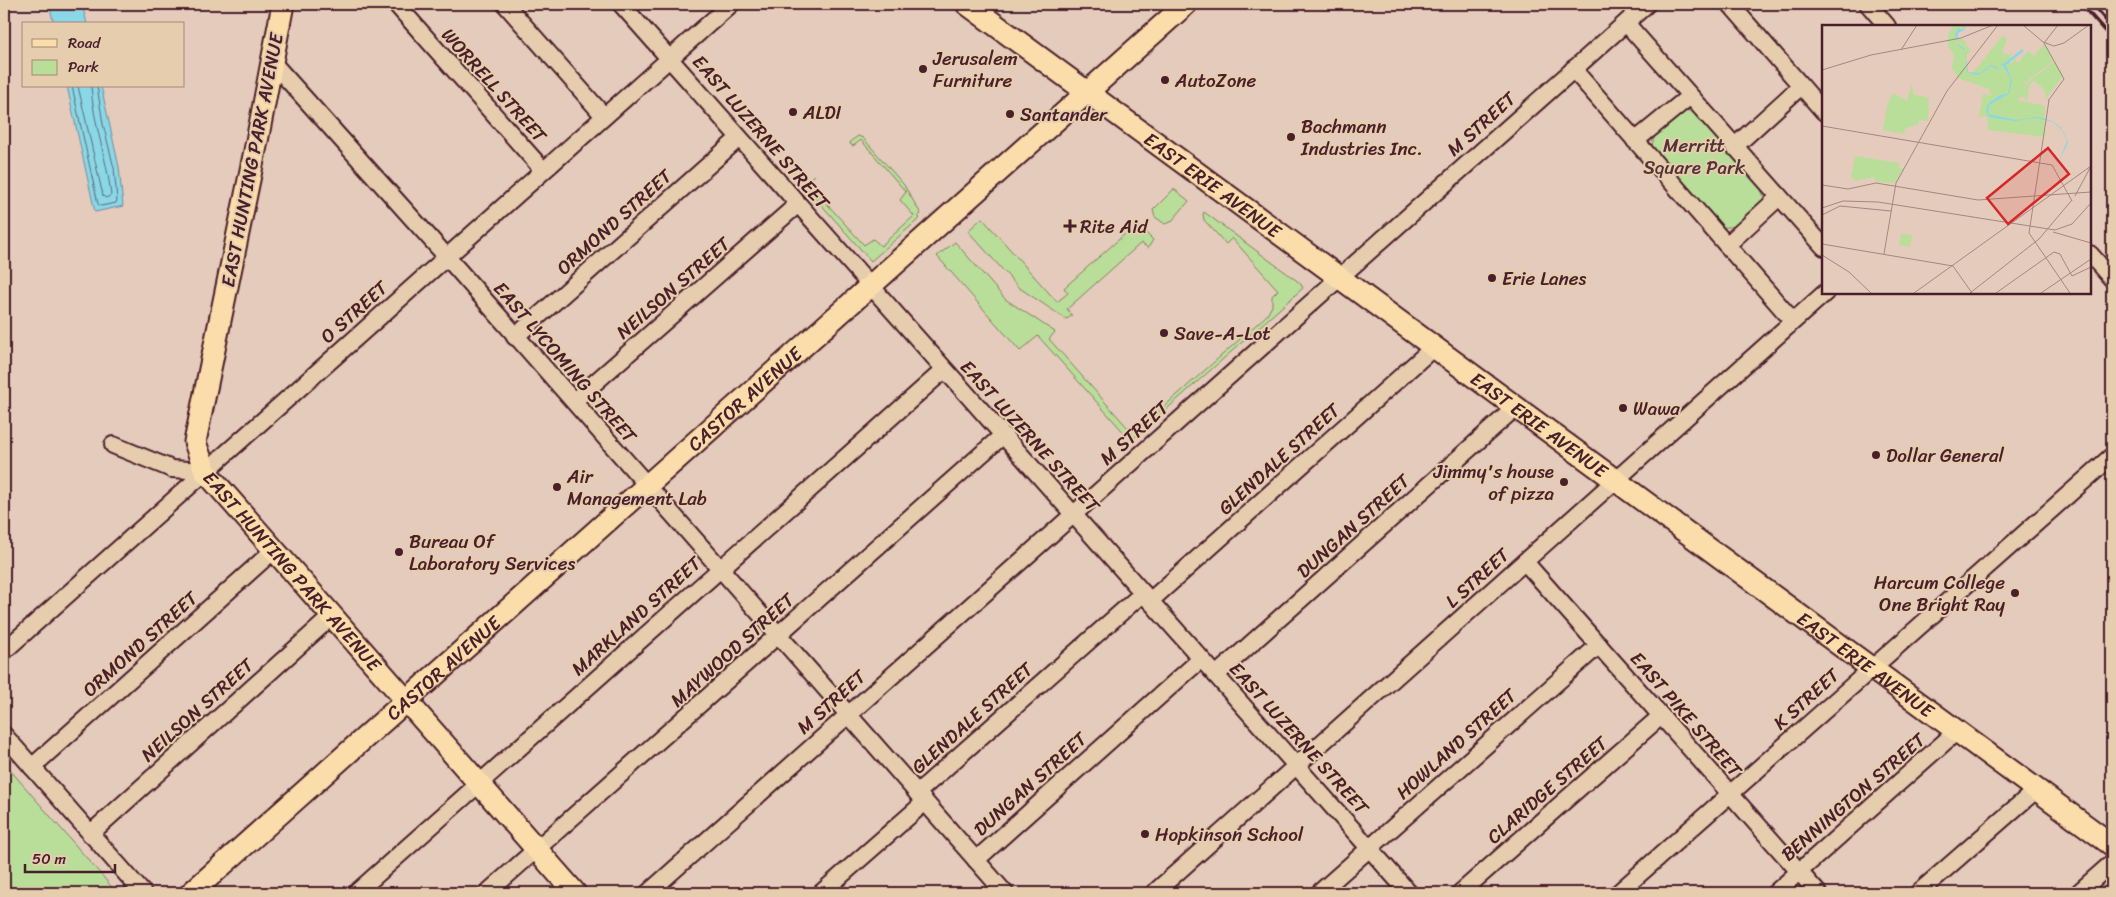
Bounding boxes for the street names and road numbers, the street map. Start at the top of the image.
street label: WORRELL STREET [433,20,556,151]
street label: EAST HUNTING PARK AVENUE [211,29,293,290]
street label: EAST LUZERNE STREET [684,47,839,218]
street label: M STREET [1439,83,1524,165]
street label: EAST ERIE AVENUE [1137,123,1290,247]
street label: ORMOND STREET [549,160,680,283]
street label: NEILSON STREET [608,228,738,347]
street label: O STREET [312,271,397,352]
street label: EAST LYCOMING STREET [485,274,646,452]
street label: CASTOR AVENUE [679,337,810,459]
street label: EAST LUZERNE STREET [952,352,1109,521]
street label: EAST ERIE AVENUE [1463,362,1616,487]
street label: M STREET [1092,392,1177,474]
street label: GLENDALE STREET [1210,394,1349,523]
street label: EAST HUNTING PARK AVENUE [195,463,391,680]
street label: DUNGAN STREET [1289,465,1418,586]
street label: L STREET [1437,539,1518,616]
street label: MARKLAND STREET [563,547,710,684]
street label: ORMOND STREET [75,582,206,705]
street label: MAYWOOD STREET [662,584,803,715]
street label: EAST ERIE AVENUE [1790,602,1943,727]
street label: CASTOR AVENUE [378,606,509,728]
street label: EAST PIKE STREET [1622,644,1751,785]
street label: NEILSON STREET [133,649,262,770]
street label: GLENDALE STREET [903,653,1042,782]
street label: EAST LUZERNE STREET [1221,654,1378,823]
street label: K STREET [1765,659,1848,738]
street label: M STREET [789,661,874,743]
street label: HOWLAND STREET [1388,679,1525,808]
street label: DUNGAN STREET [966,723,1095,844]
street label: BENNINGTON STREET [1773,724,1934,870]
street label: CLARIDGE STREET [1479,727,1616,852]

